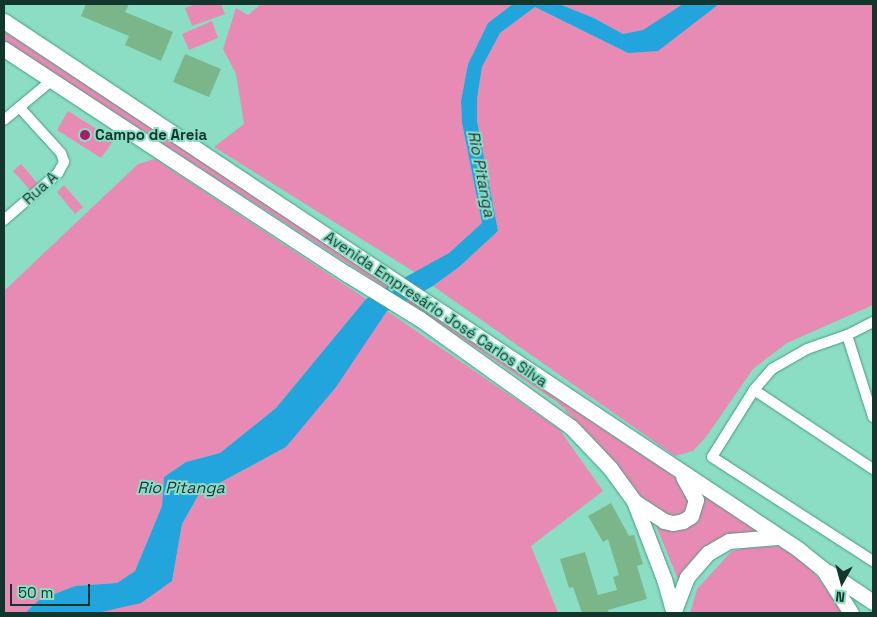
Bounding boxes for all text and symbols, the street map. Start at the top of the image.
place label: Campo de Areia [95,126,207,144]
marker: Campo de Areia [79,129,91,141]
water label: Rio Pitanga [463,129,499,219]
street label: Rua A [19,168,61,208]
street label: Avenida Empresário José Carlos Silva [321,227,551,391]
water label: Rio Pitanga [137,478,225,498]
north arrow [817,557,867,607]
scale bar [12,574,92,606]
text: 50 m [18,583,53,602]
text: N [834,587,846,606]

